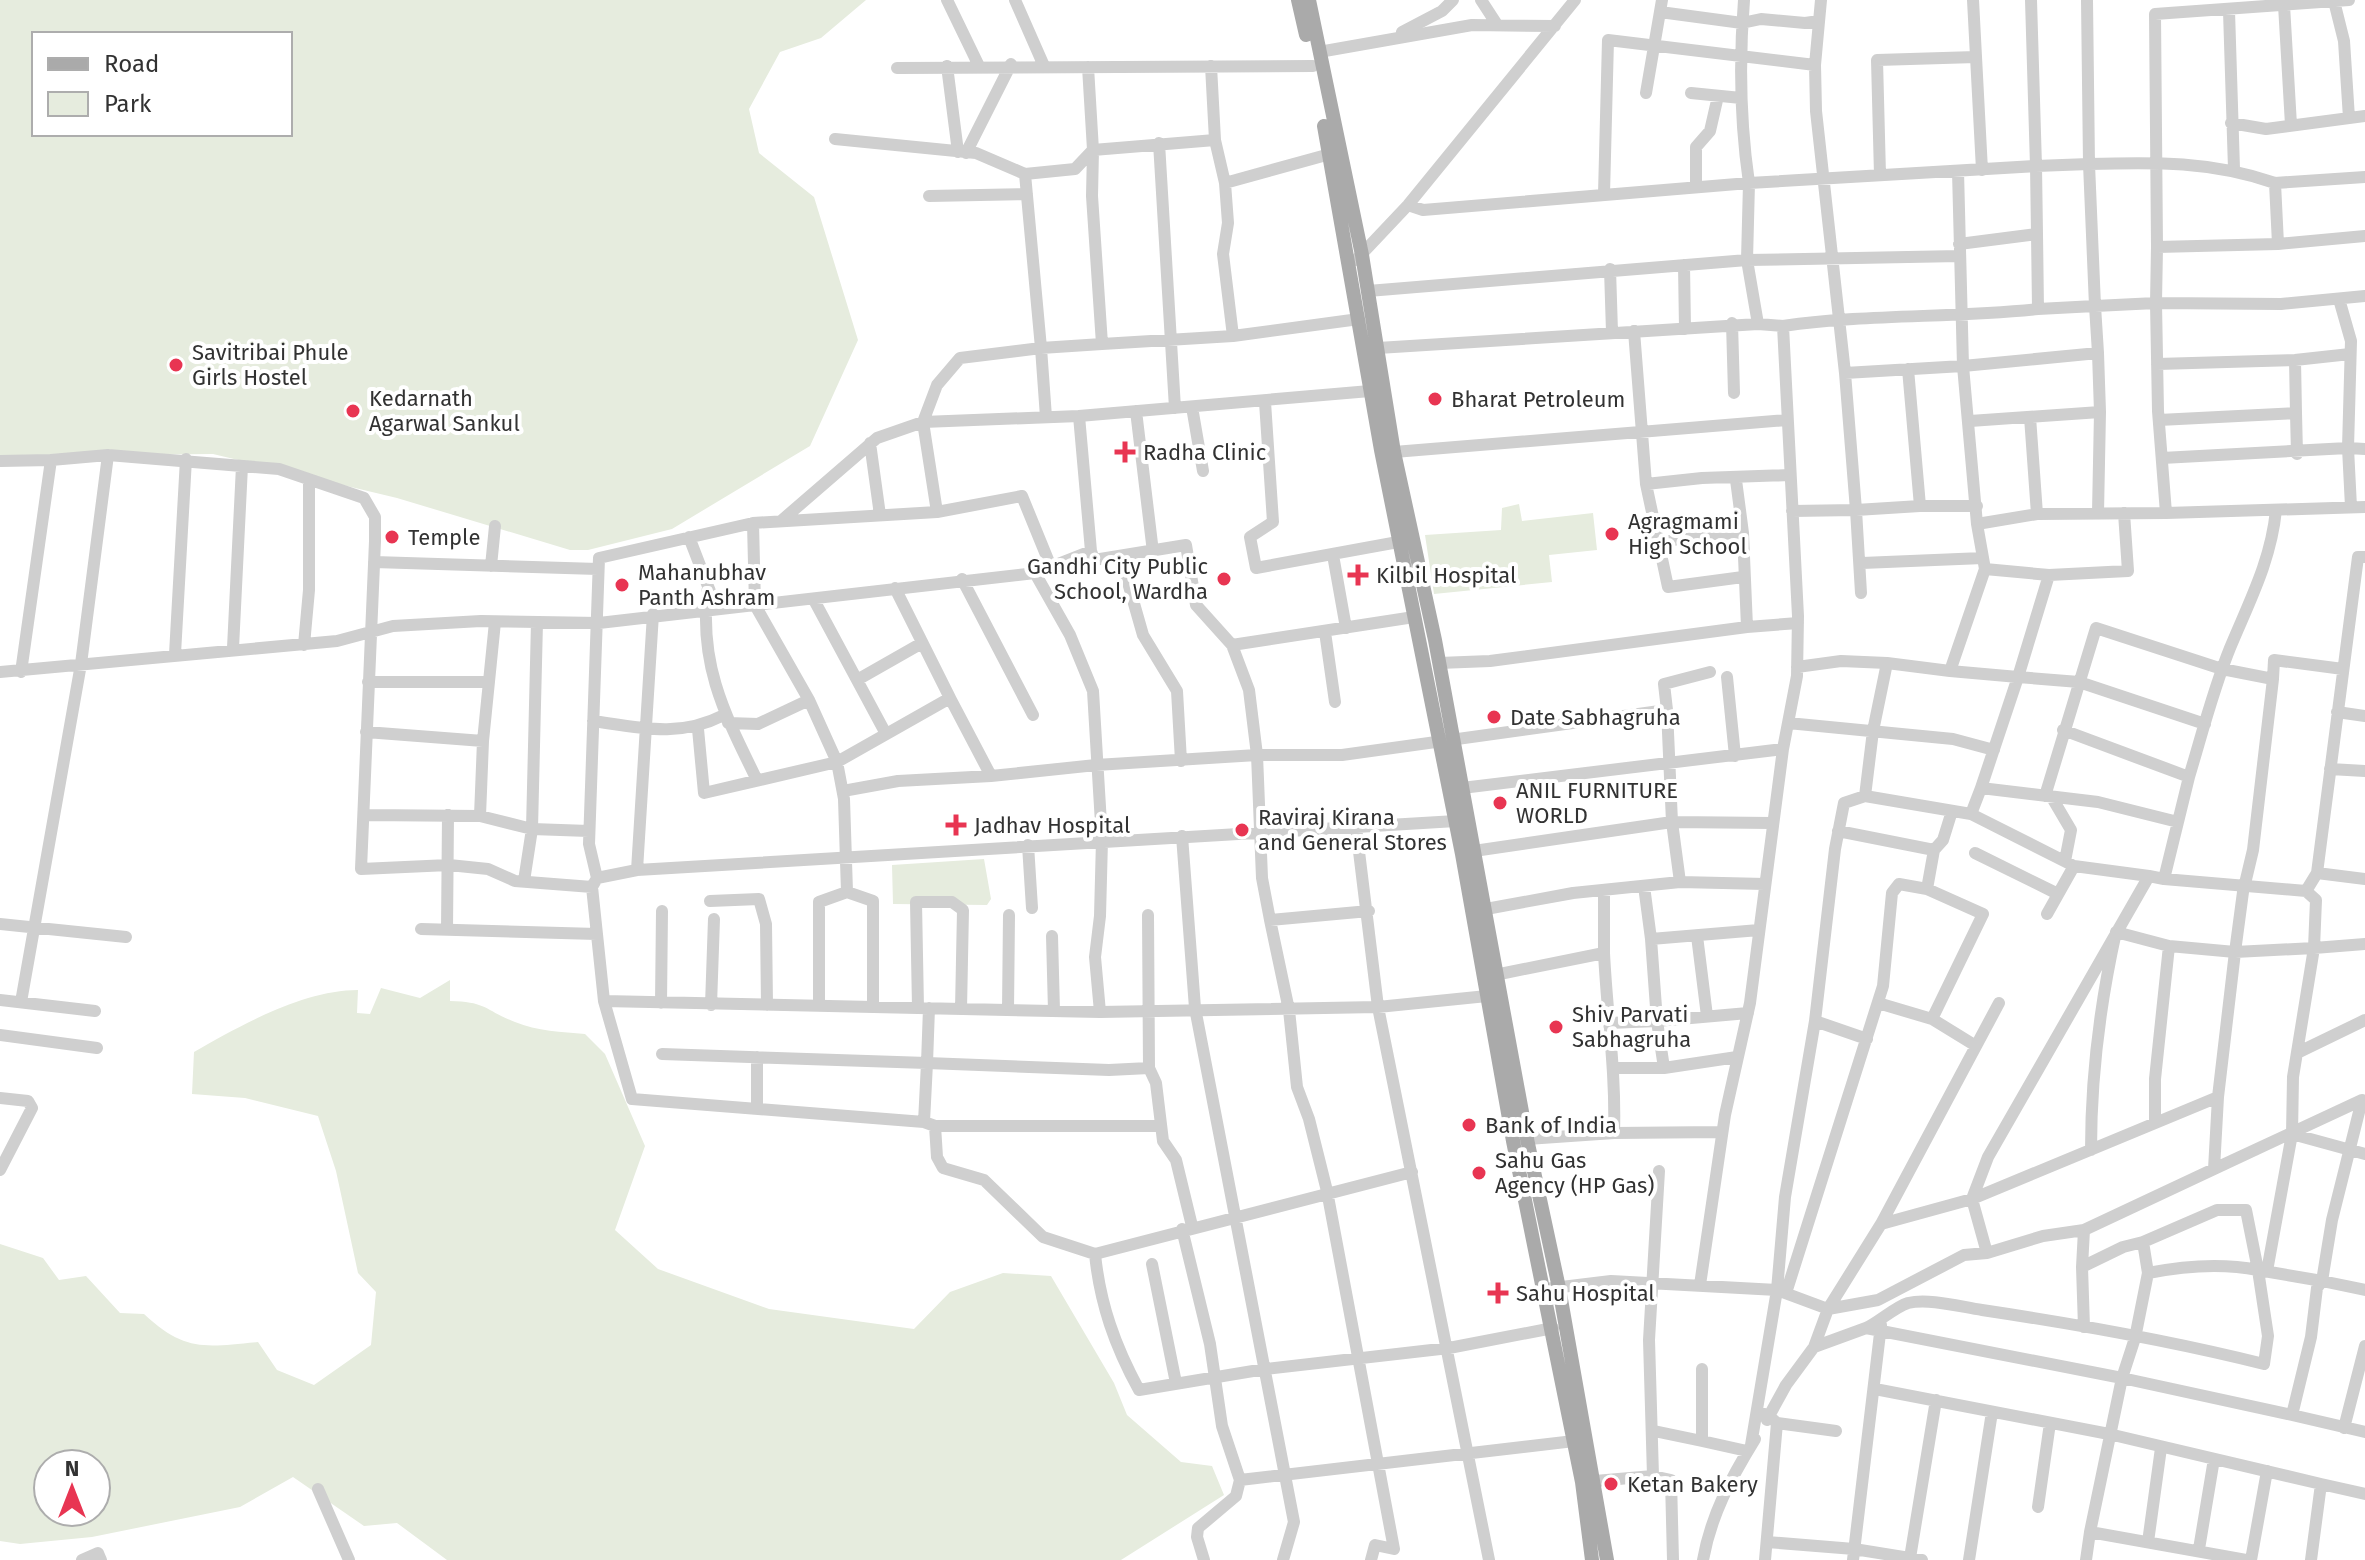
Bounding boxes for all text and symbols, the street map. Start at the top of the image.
legend [32,32,292,136]
text: Road [104,50,159,78]
text: Park [104,90,152,118]
place label: Savitribai Phule Girls Hostel [192,339,349,391]
marker: Savitribai Phule Girls Hostel [167,356,185,374]
place label: Kedarnath Agarwal Sankul [369,385,520,437]
place label: Bharat Petroleum [1451,386,1625,413]
marker: Bharat Petroleum [1426,390,1444,408]
marker: Kedarnath Agarwal Sankul [344,402,362,420]
place label: Radha Clinic [1143,439,1266,466]
marker: Radha Clinic [1114,441,1136,463]
place label: Agragmami High School [1628,508,1747,560]
place label: Temple [408,524,480,551]
marker: Agragmami High School [1603,525,1621,543]
marker: Temple [383,528,401,546]
place label: Gandhi City Public School, Wardha [1027,553,1208,605]
place label: Mahanubhav Panth Ashram [638,559,775,611]
place label: Kilbil Hospital [1376,562,1517,589]
marker: Kilbil Hospital [1347,564,1369,586]
marker: Gandhi City Public School, Wardha [1215,570,1233,588]
marker: Mahanubhav Panth Ashram [613,576,631,594]
place label: Date Sabhagruha [1510,704,1681,731]
marker: Date Sabhagruha [1485,708,1503,726]
place label: ANIL FURNITURE WORLD [1516,777,1678,829]
marker: ANIL FURNITURE WORLD [1491,794,1509,812]
place label: Raviraj Kirana and General Stores [1258,804,1447,856]
place label: Jadhav Hospital [974,812,1130,839]
marker: Jadhav Hospital [945,814,967,836]
marker: Raviraj Kirana and General Stores [1233,821,1251,839]
place label: Shiv Parvati Sabhagruha [1572,1001,1691,1053]
marker: Shiv Parvati Sabhagruha [1547,1018,1565,1036]
place label: Bank of India [1485,1112,1617,1139]
marker: Bank of India [1460,1116,1478,1134]
place label: Sahu Gas Agency (HP Gas) [1495,1147,1654,1199]
marker: Sahu Gas Agency (HP Gas) [1470,1164,1488,1182]
place label: Sahu Hospital [1516,1280,1655,1307]
marker: Sahu Hospital [1487,1282,1509,1304]
north arrow [32,1448,112,1528]
text: N [65,1455,79,1482]
place label: Ketan Bakery [1627,1471,1758,1498]
marker: Ketan Bakery [1602,1475,1620,1493]

